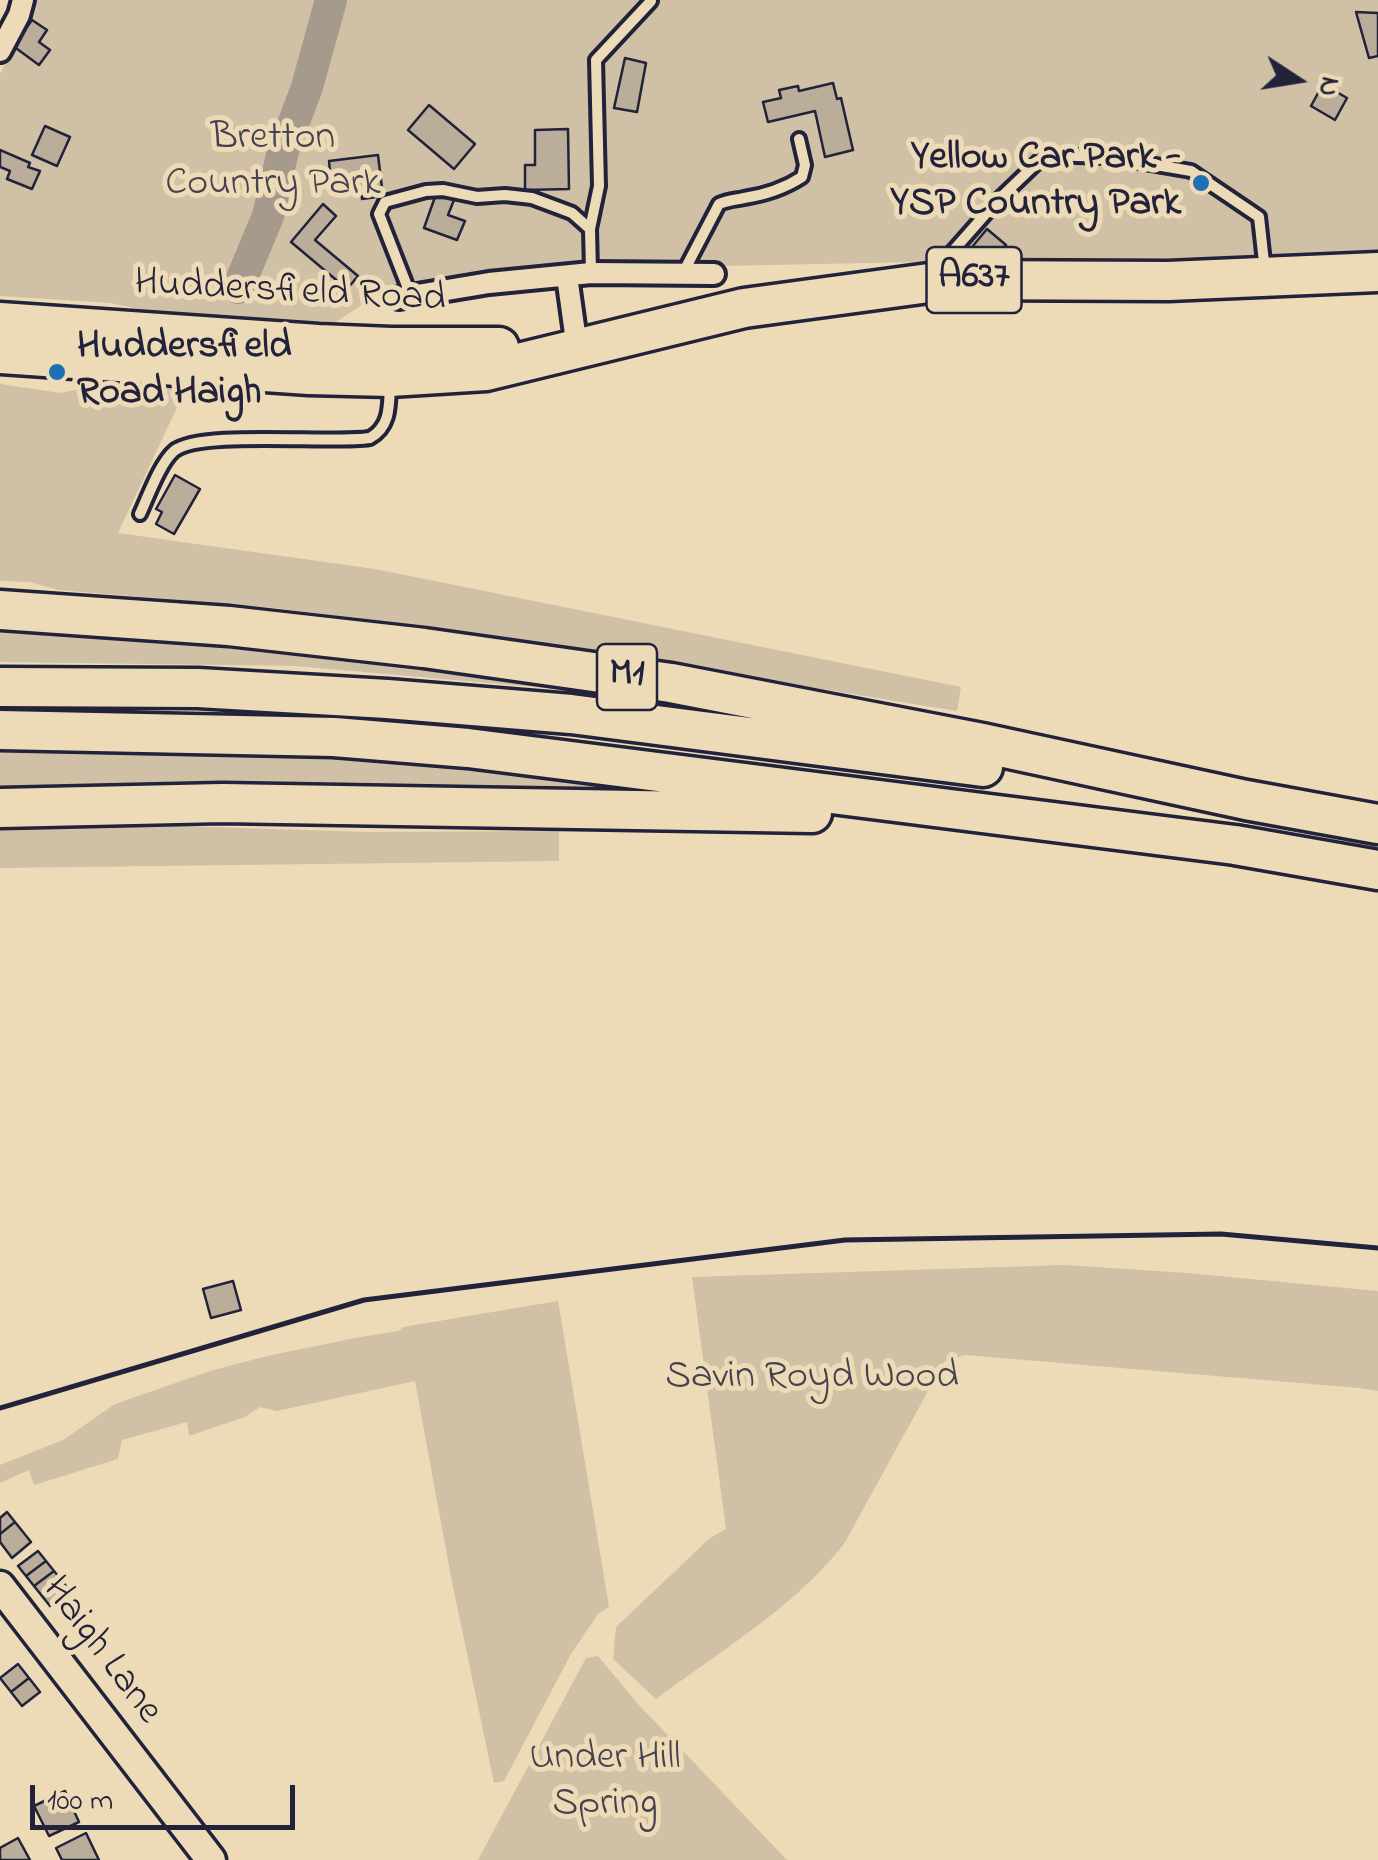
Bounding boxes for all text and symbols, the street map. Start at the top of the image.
north arrow [1248,30,1348,130]
text: N [1306,73,1350,100]
park label: Bretton Country Park [165,116,381,210]
place label: Yellow Car Park - YSP Country Park [891,136,1181,230]
marker: Yellow Car Park - YSP Country Park [1190,172,1212,194]
road number: A637 [926,247,1022,313]
street label: Huddersfield Road [133,262,447,326]
place label: Huddersfield Road Haigh [77,325,292,419]
marker: Huddersfield Road Haigh [46,361,68,383]
road number: M1 [597,644,657,710]
park label: Savin Royd Wood [665,1355,959,1403]
street label: Haigh Lane [29,1569,171,1735]
park label: Under Hill Spring [529,1736,681,1830]
scale bar [35,1765,300,1827]
text: 100 m [47,1780,113,1824]

